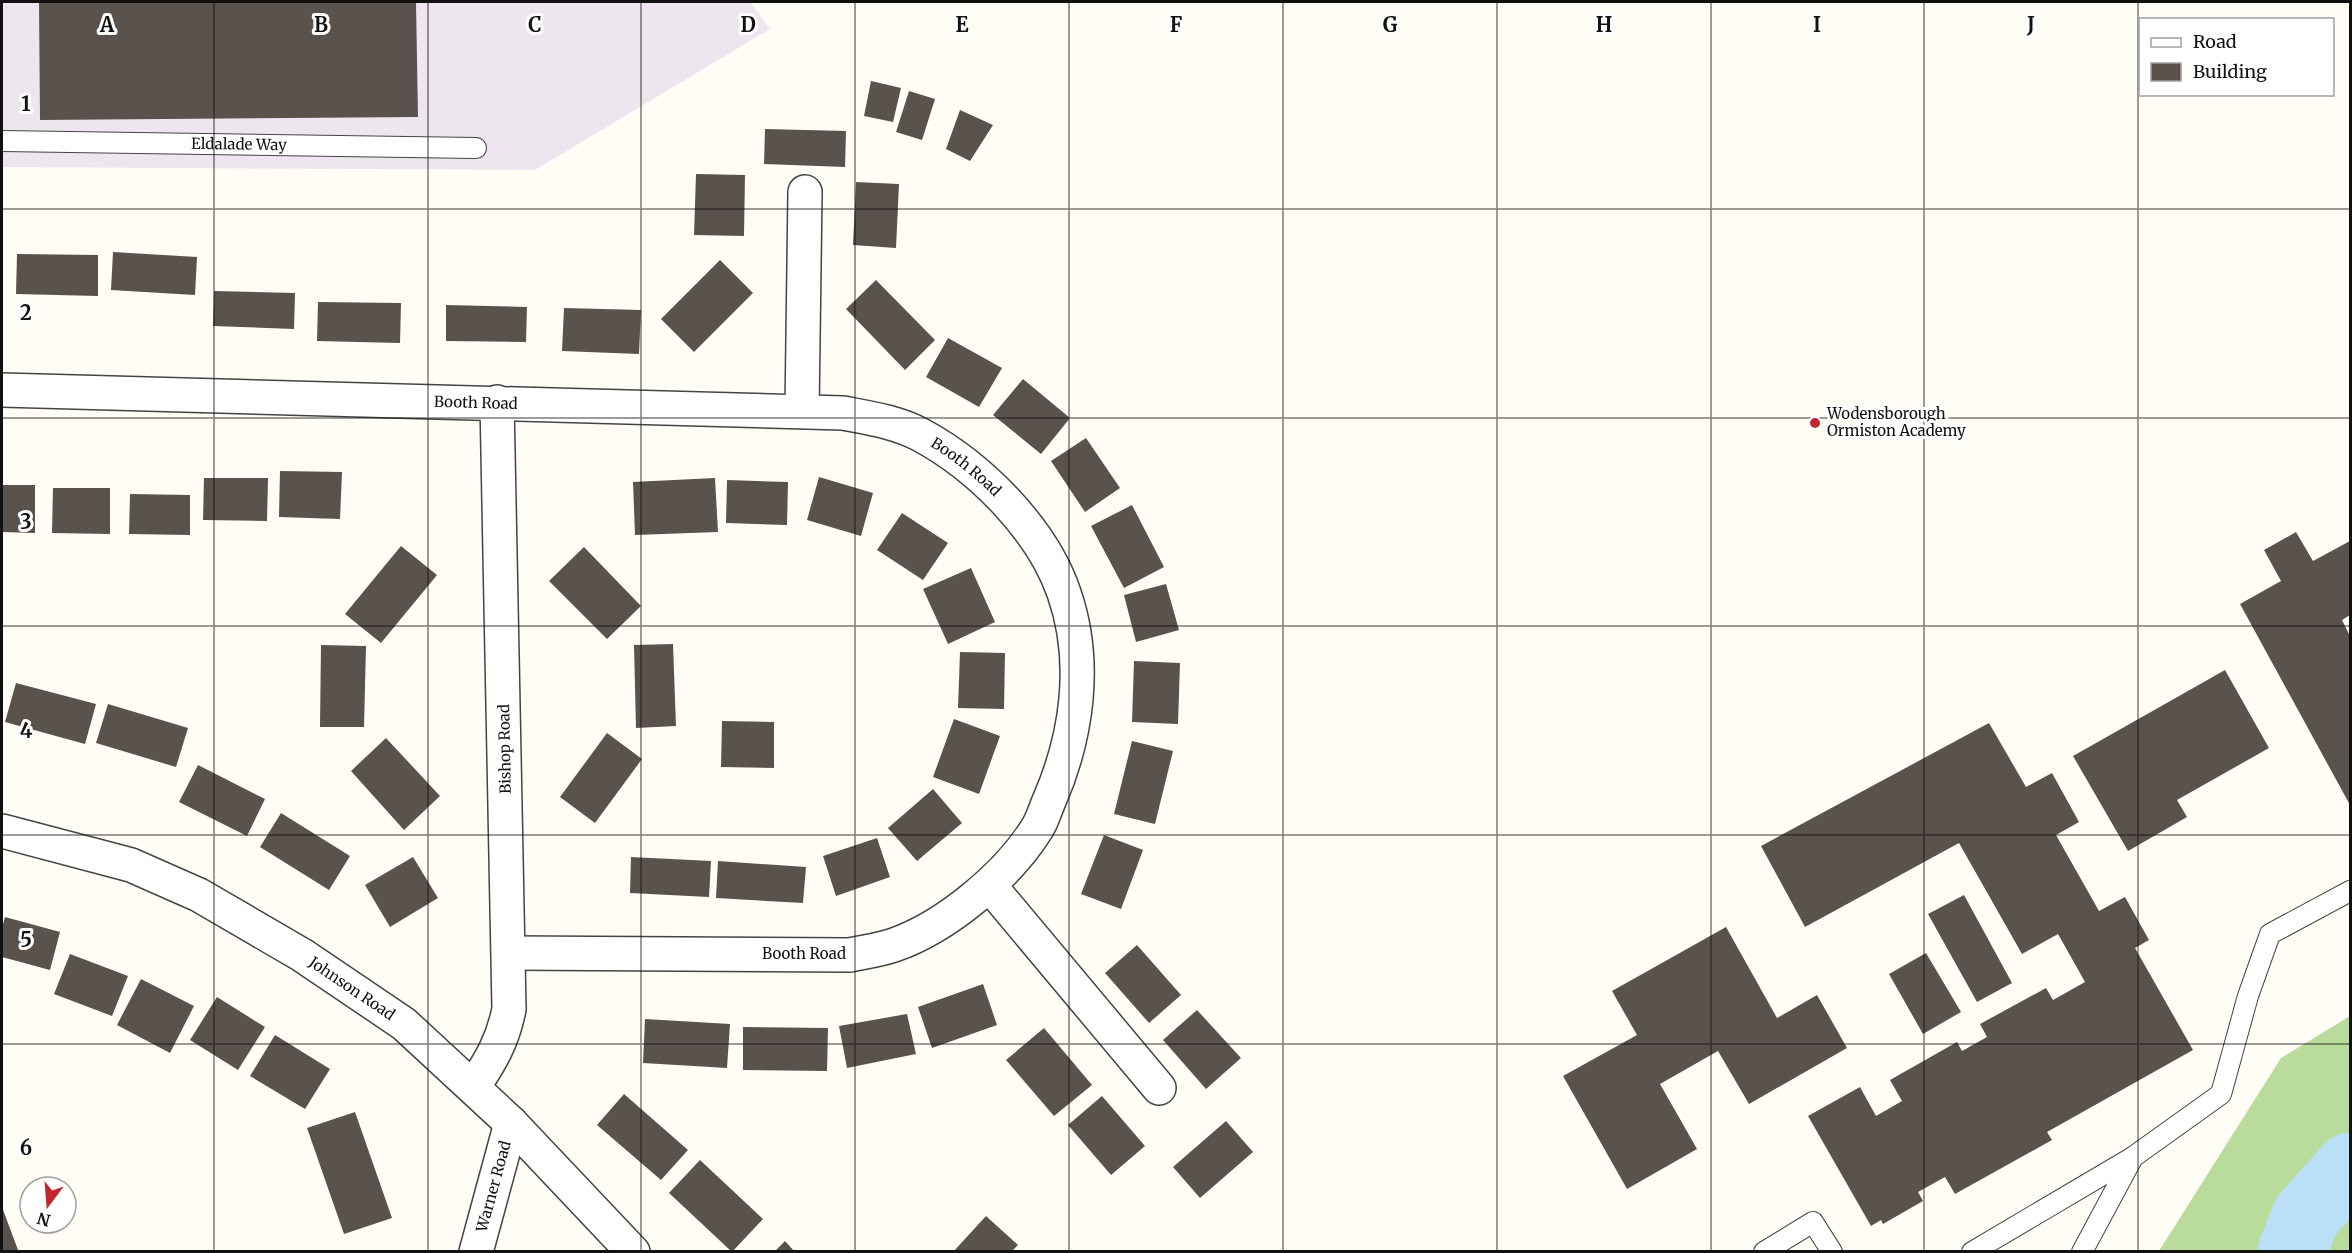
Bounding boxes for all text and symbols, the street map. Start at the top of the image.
text: A [99,12,115,37]
text: B [314,12,328,37]
text: C [528,12,542,37]
text: D [740,12,756,37]
text: E [955,12,969,37]
text: F [1170,12,1183,37]
text: G [1383,12,1398,37]
text: H [1596,12,1612,37]
text: I [1813,12,1821,37]
text: J [2026,12,2035,37]
legend [2139,18,2334,96]
text: Road [2193,30,2237,53]
text: Building [2193,60,2267,83]
text: 1 [21,91,31,116]
street label: Eldalade Way [191,134,287,154]
text: 2 [20,300,32,325]
street label: Booth Road [434,392,518,413]
place label: Wodensborough Ormiston Academy [1826,404,1966,440]
marker: Wodensborough Ormiston Academy [1808,416,1822,430]
street label: Booth Road [928,433,1005,500]
text: 3 [20,509,32,534]
street label: Bishop Road [494,704,515,794]
text: 4 [20,718,33,743]
text: 5 [20,927,32,952]
street label: Booth Road [762,944,846,963]
street label: Johnson Road [305,952,399,1024]
text: 6 [20,1135,32,1160]
street label: Warner Road [472,1139,515,1235]
north arrow [18,1175,78,1235]
text: N [35,1208,53,1231]

